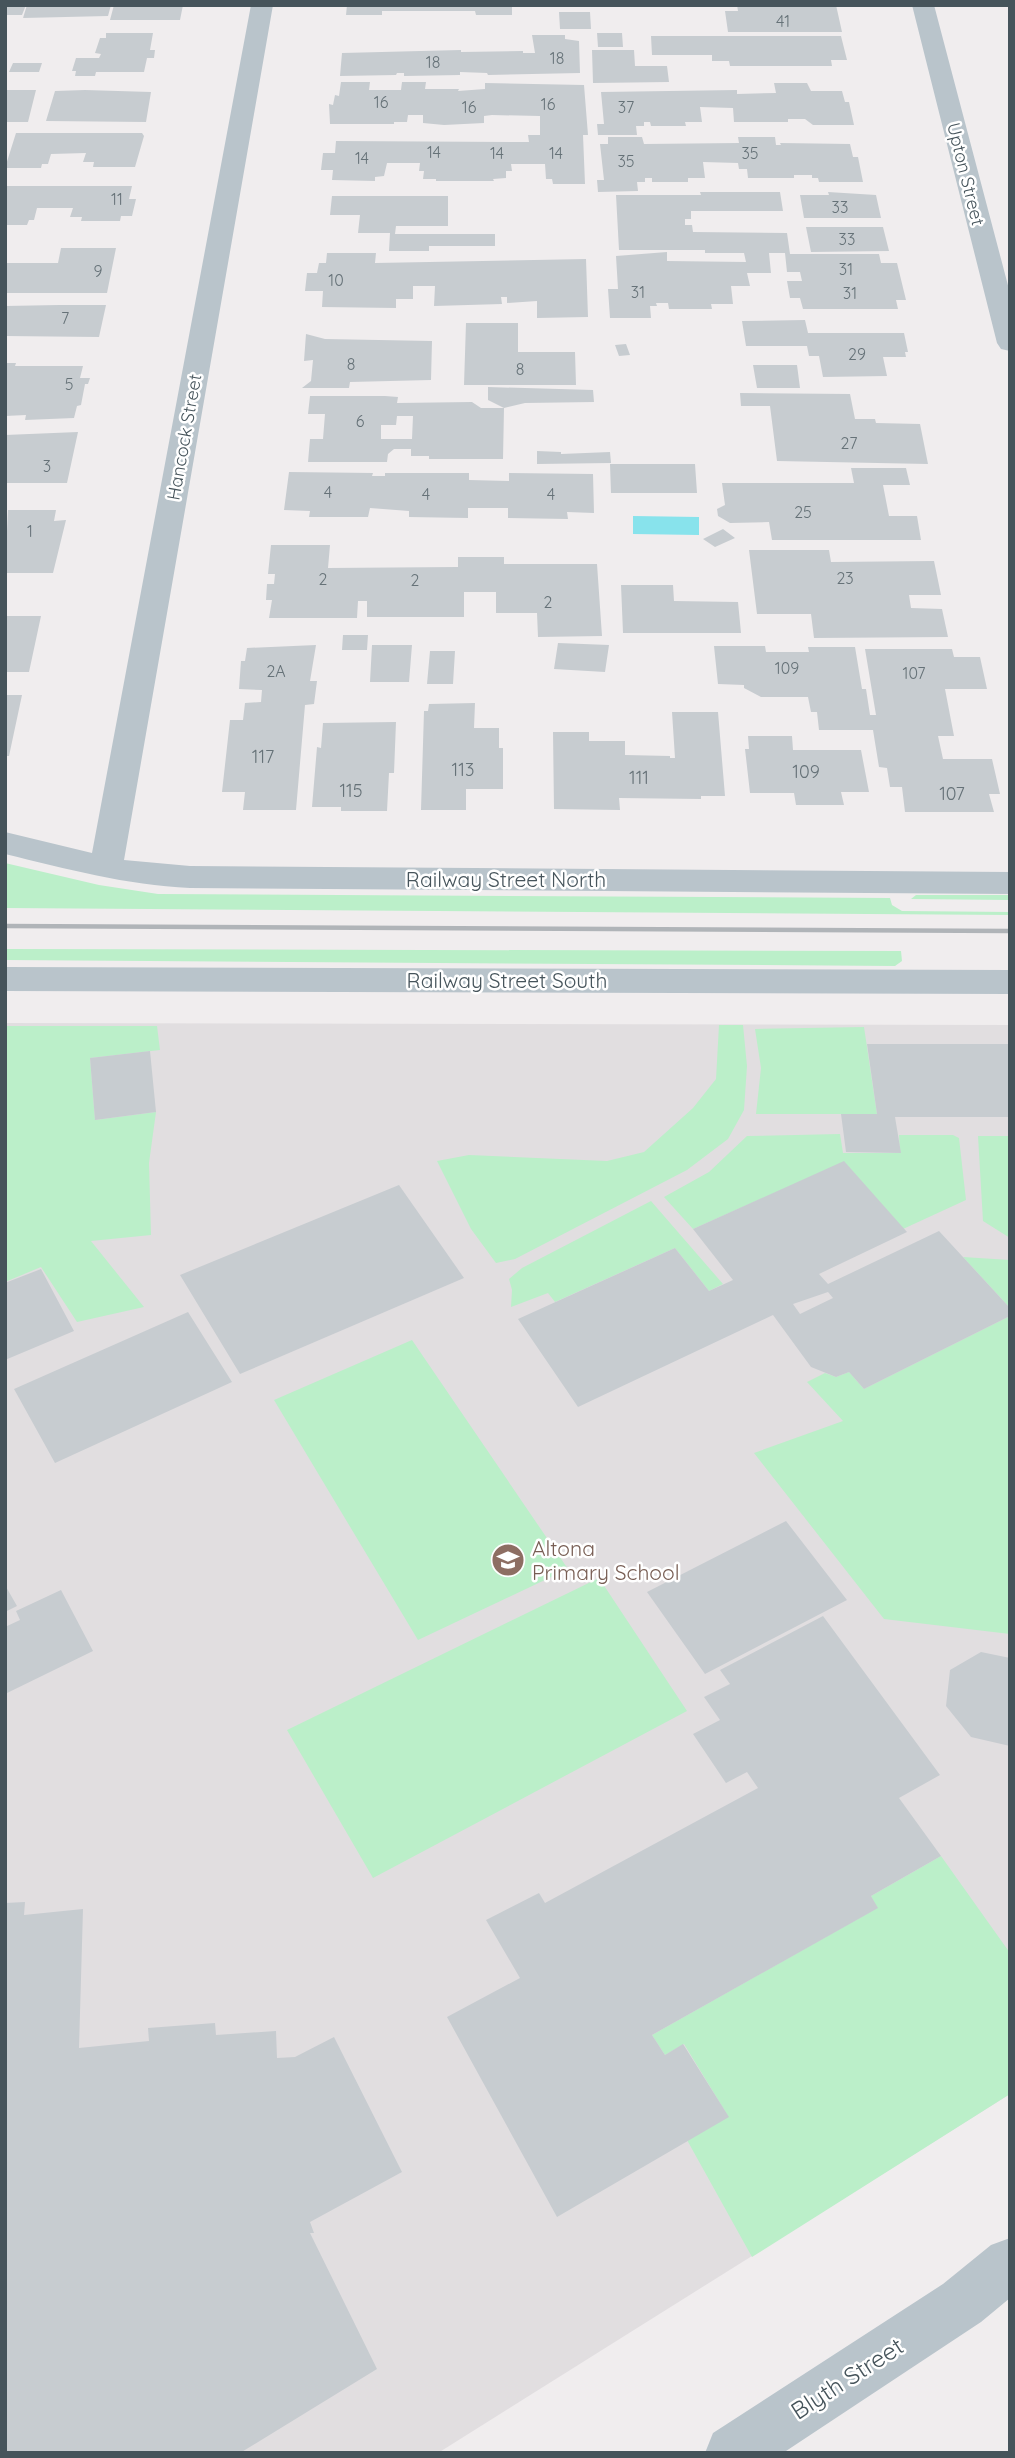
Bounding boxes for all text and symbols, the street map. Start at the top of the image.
house number: 41 [776,11,790,31]
house number: 18 [550,48,564,68]
house number: 18 [426,52,440,72]
house number: 16 [374,92,389,112]
house number: 16 [541,94,556,114]
house number: 16 [462,97,477,117]
house number: 37 [618,97,634,117]
street label: Upton Street [942,120,990,228]
house number: 14 [427,142,441,162]
house number: 14 [490,143,504,163]
house number: 14 [549,143,563,163]
house number: 35 [741,143,759,163]
house number: 14 [355,148,369,168]
house number: 35 [617,151,635,171]
house number: 11 [111,189,123,209]
house number: 33 [832,197,848,217]
house number: 33 [839,229,855,249]
house number: 31 [839,259,853,279]
house number: 9 [94,261,103,281]
house number: 10 [328,270,344,290]
house number: 31 [631,282,645,302]
house number: 31 [843,283,857,303]
house number: 7 [61,308,69,328]
house number: 29 [848,344,866,364]
house number: 8 [347,354,355,374]
house number: 8 [516,359,524,379]
street label: Hancock Street [162,372,206,502]
house number: 5 [65,374,73,394]
house number: 6 [356,411,365,431]
house number: 27 [841,433,857,453]
house number: 3 [43,456,51,476]
house number: 4 [324,482,332,502]
house number: 4 [422,484,430,504]
house number: 4 [547,484,555,504]
house number: 25 [794,502,812,522]
house number: 1 [27,521,33,541]
house number: 23 [836,568,854,588]
house number: 2 [319,569,328,589]
house number: 2 [411,570,420,590]
house number: 2 [544,592,553,612]
house number: 109 [775,658,799,678]
house number: 2A [266,661,286,681]
house number: 107 [903,663,925,683]
house number: 117 [252,745,274,768]
house number: 113 [452,758,474,781]
house number: 109 [792,760,820,783]
house number: 111 [629,766,649,789]
house number: 115 [339,779,363,802]
house number: 107 [939,782,965,805]
street label: Railway Street North [406,866,606,892]
street label: Railway Street South [407,967,607,993]
place label: Altona Primary School [532,1535,680,1585]
school or university icon: Altona Primary School [489,1541,527,1579]
street label: Blyth Street [785,2330,909,2426]

